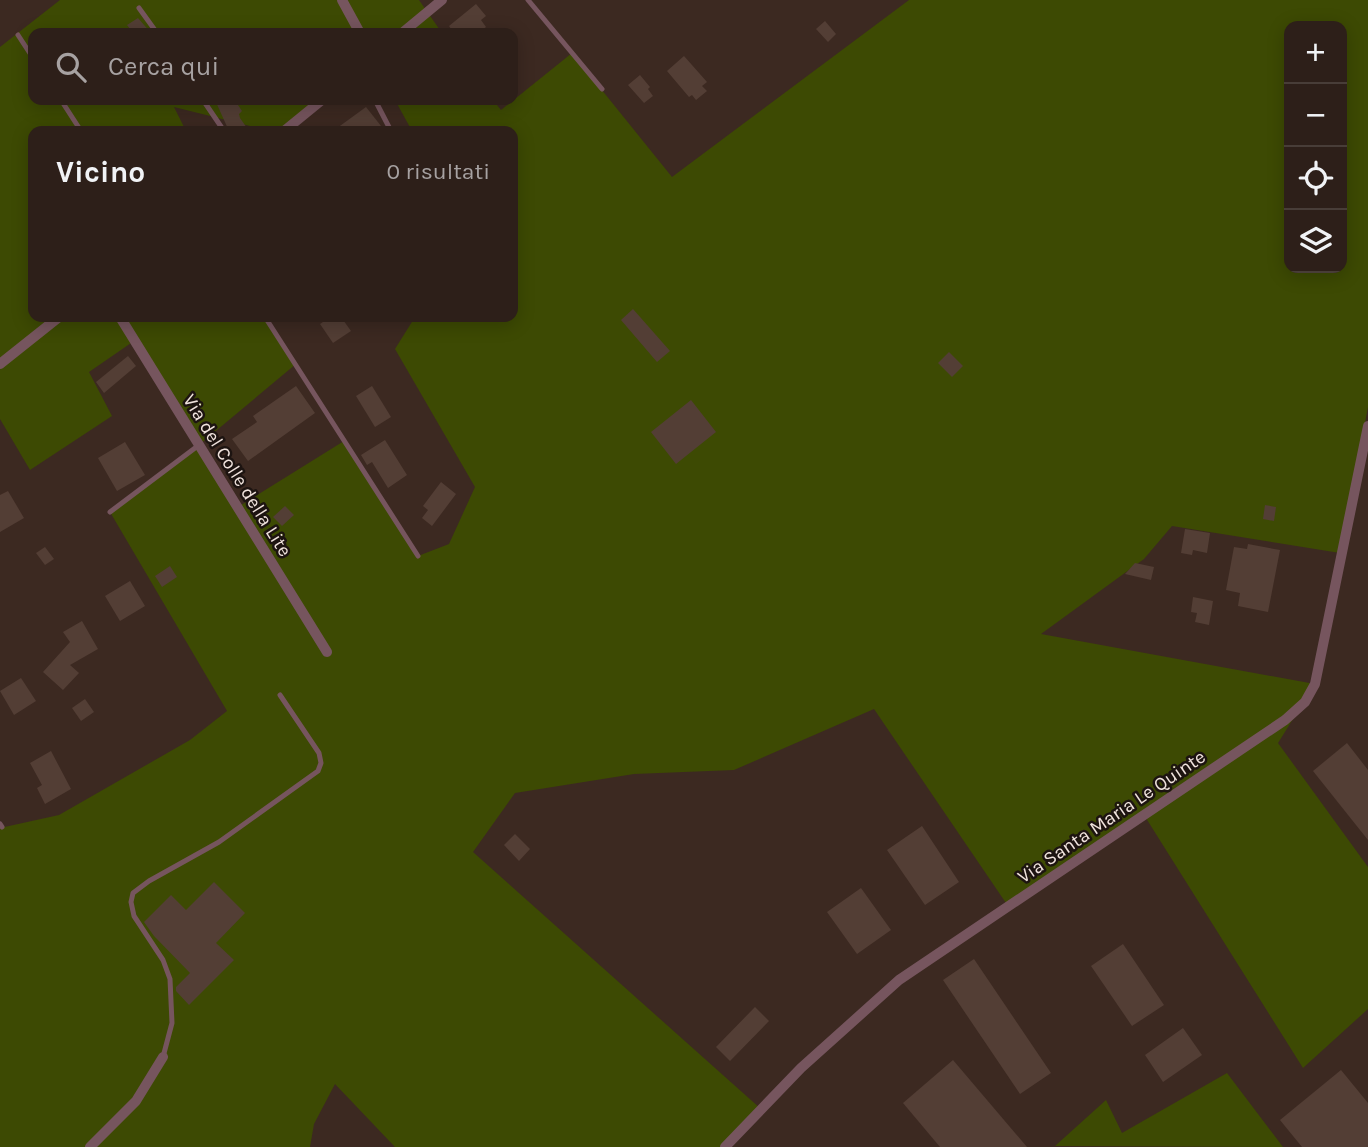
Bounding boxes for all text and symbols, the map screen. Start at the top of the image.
map controls [1284,21,1347,273]
button: + [1284,21,1347,84]
search box [28,28,518,105]
icon: search [52,48,90,86]
text: Cerca qui [108,51,219,82]
button: − [1284,84,1347,147]
button: locate [1284,147,1347,210]
text: Vicino [56,154,145,190]
text: 0 risultati [386,158,490,185]
button: layers [1284,210,1347,273]
street label: Via del Colle della Lite [178,390,296,561]
street label: Via Santa Maria Le Quinte [1013,746,1210,888]

